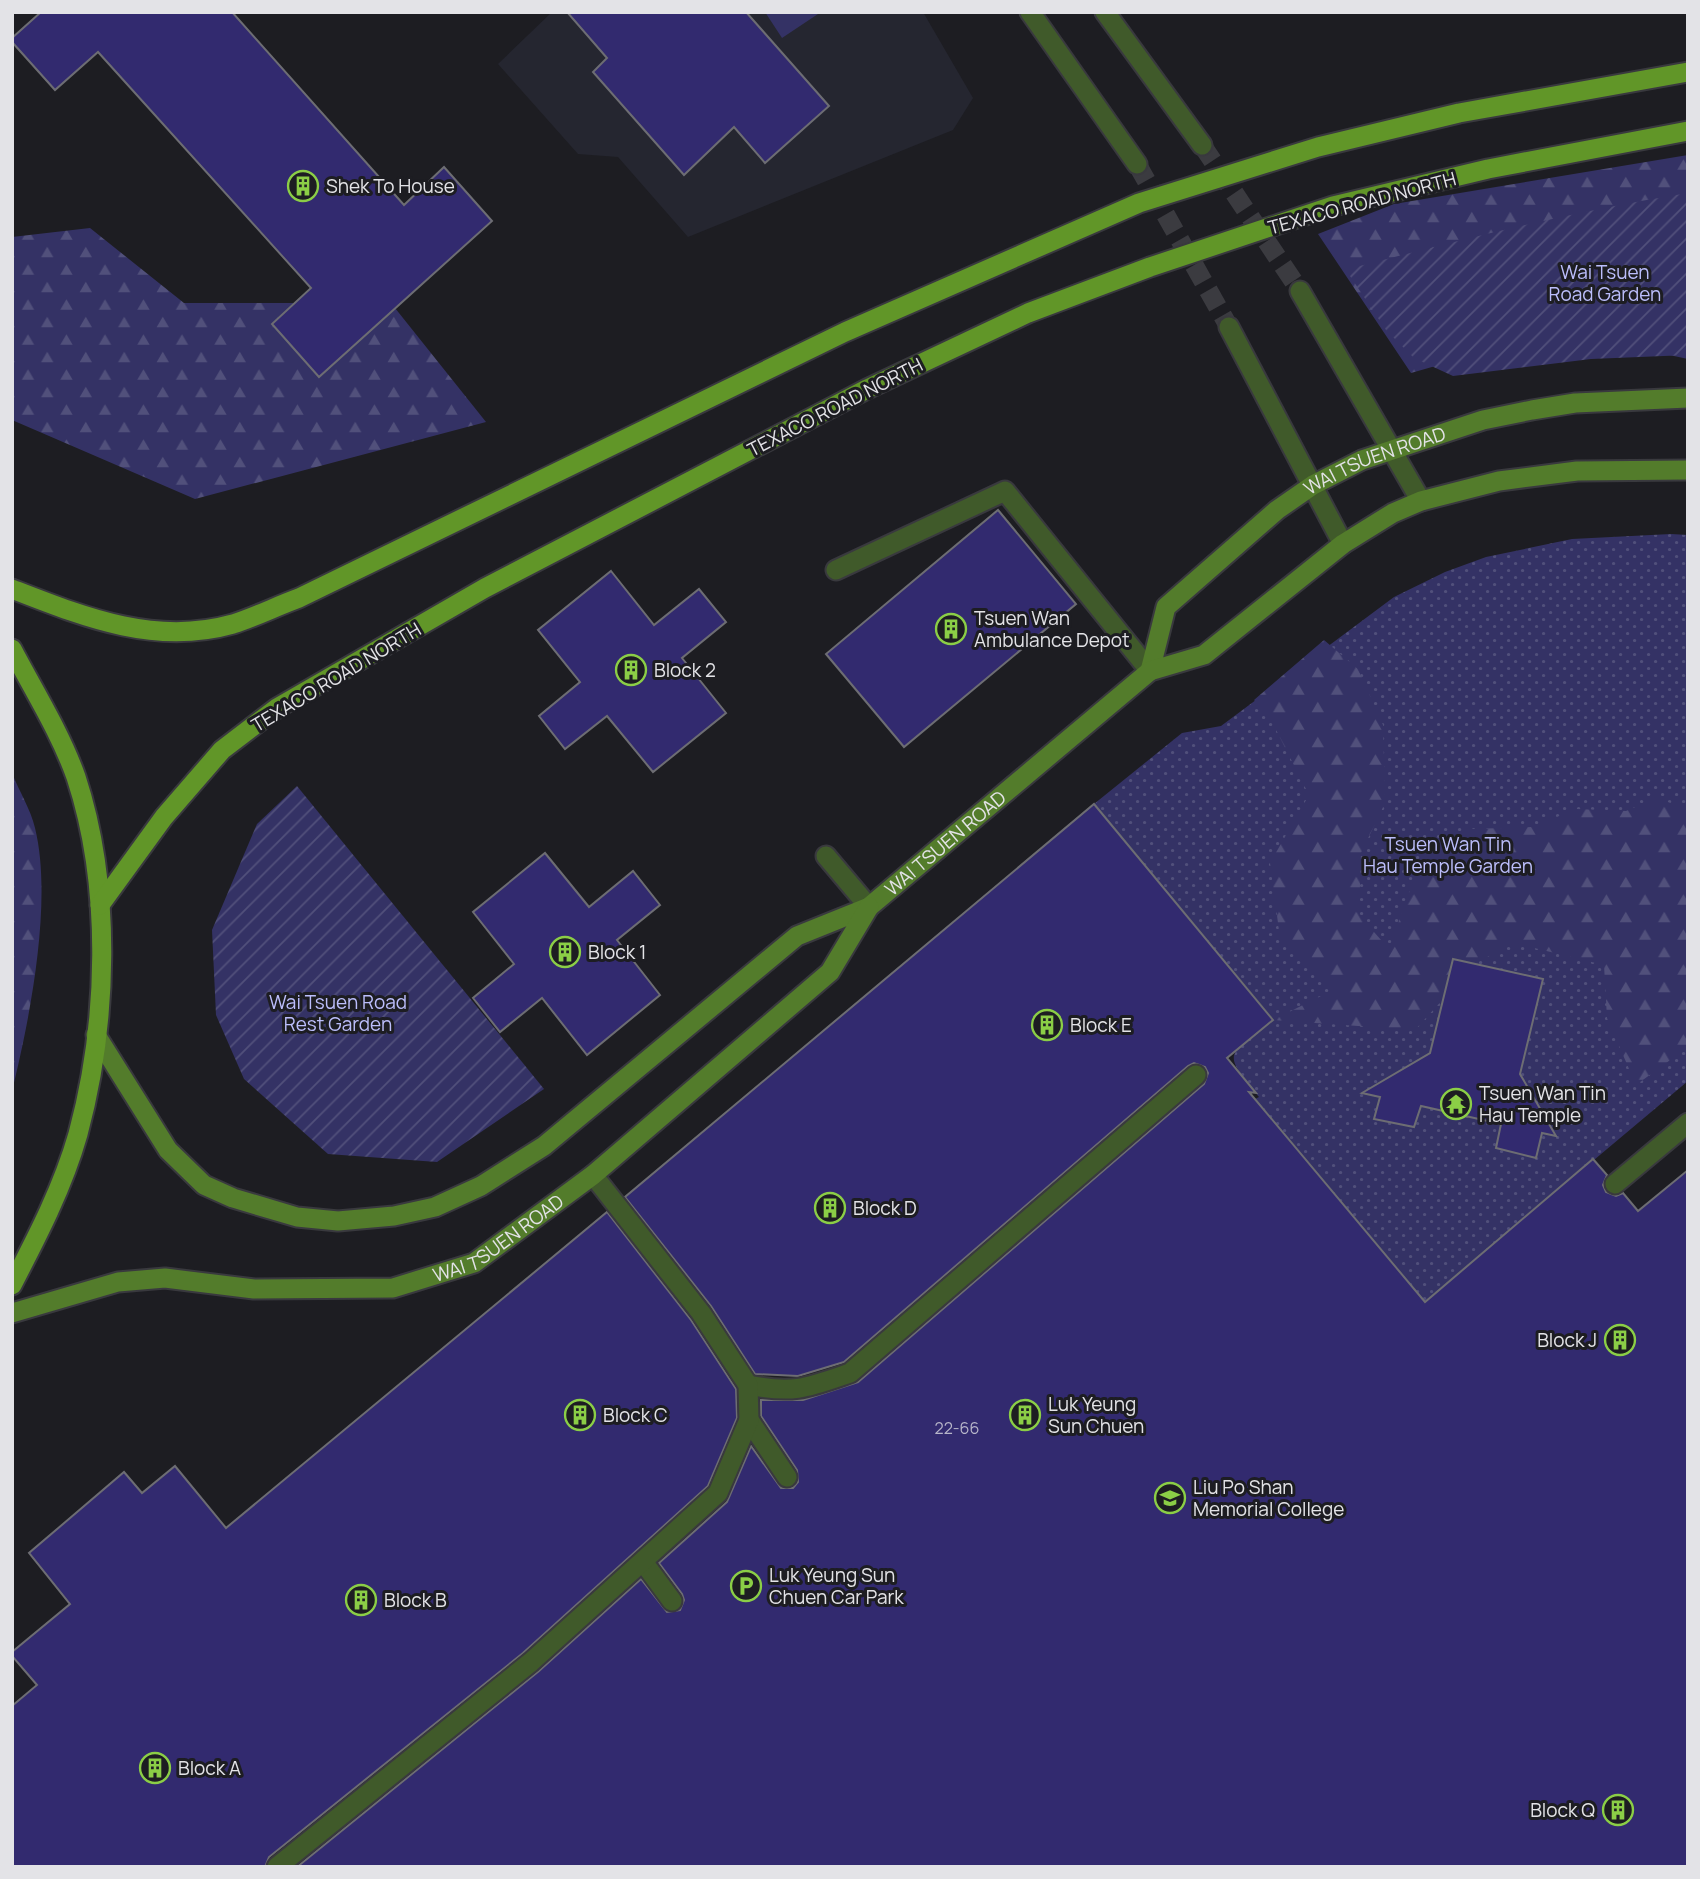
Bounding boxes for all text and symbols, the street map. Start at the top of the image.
street label: TEXACO ROAD NORTH [1265,165,1459,241]
building icon: Shek To House [286,169,320,203]
place label: Shek To House [326,173,455,199]
park label: Wai Tsuen Road Garden [1549,259,1661,307]
street label: TEXACO ROAD NORTH [743,351,927,463]
street label: WAI TSUEN ROAD [1298,420,1449,501]
place label: Tsuen Wan Ambulance Depot [974,605,1130,653]
building icon: Tsuen Wan Ambulance Depot [934,612,968,646]
street label: TEXACO ROAD NORTH [246,616,426,738]
building icon: Block 2 [614,653,648,687]
place label: Block 2 [654,657,716,683]
street label: WAI TSUEN ROAD [879,784,1011,901]
park label: Tsuen Wan Tin Hau Temple Garden [1363,831,1533,879]
building icon: Block 1 [548,935,582,969]
place label: Block 1 [588,939,646,965]
park label: Wai Tsuen Road Rest Garden [269,989,407,1037]
building icon: Block E [1030,1008,1064,1042]
place label: Block E [1070,1012,1132,1038]
place label: Tsuen Wan Tin Hau Temple [1479,1080,1606,1128]
temple icon: Tsuen Wan Tin Hau Temple [1439,1087,1473,1121]
street label: WAI TSUEN ROAD [429,1188,569,1288]
building icon: Block D [813,1191,847,1225]
place label: Block D [853,1195,917,1221]
building icon: Block J [1603,1323,1637,1357]
place label: Block J [1537,1327,1597,1353]
place label: Luk Yeung Sun Chuen [1048,1391,1144,1439]
building icon: Block C [563,1398,597,1432]
building icon: Luk Yeung Sun Chuen [1008,1398,1042,1432]
place label: Block C [603,1402,668,1428]
house number: 22-66 [935,1417,979,1439]
place label: Liu Po Shan Memorial College [1193,1474,1344,1522]
school or university icon: Liu Po Shan Memorial College [1153,1481,1187,1515]
place label: Luk Yeung Sun Chuen Car Park [769,1562,904,1610]
parking icon: Luk Yeung Sun Chuen Car Park [729,1569,763,1603]
building icon: Block B [344,1583,378,1617]
place label: Block B [384,1587,447,1613]
building icon: Block A [138,1751,172,1785]
place label: Block A [178,1755,241,1781]
building icon: Block Q [1601,1793,1635,1827]
place label: Block Q [1530,1797,1595,1823]

